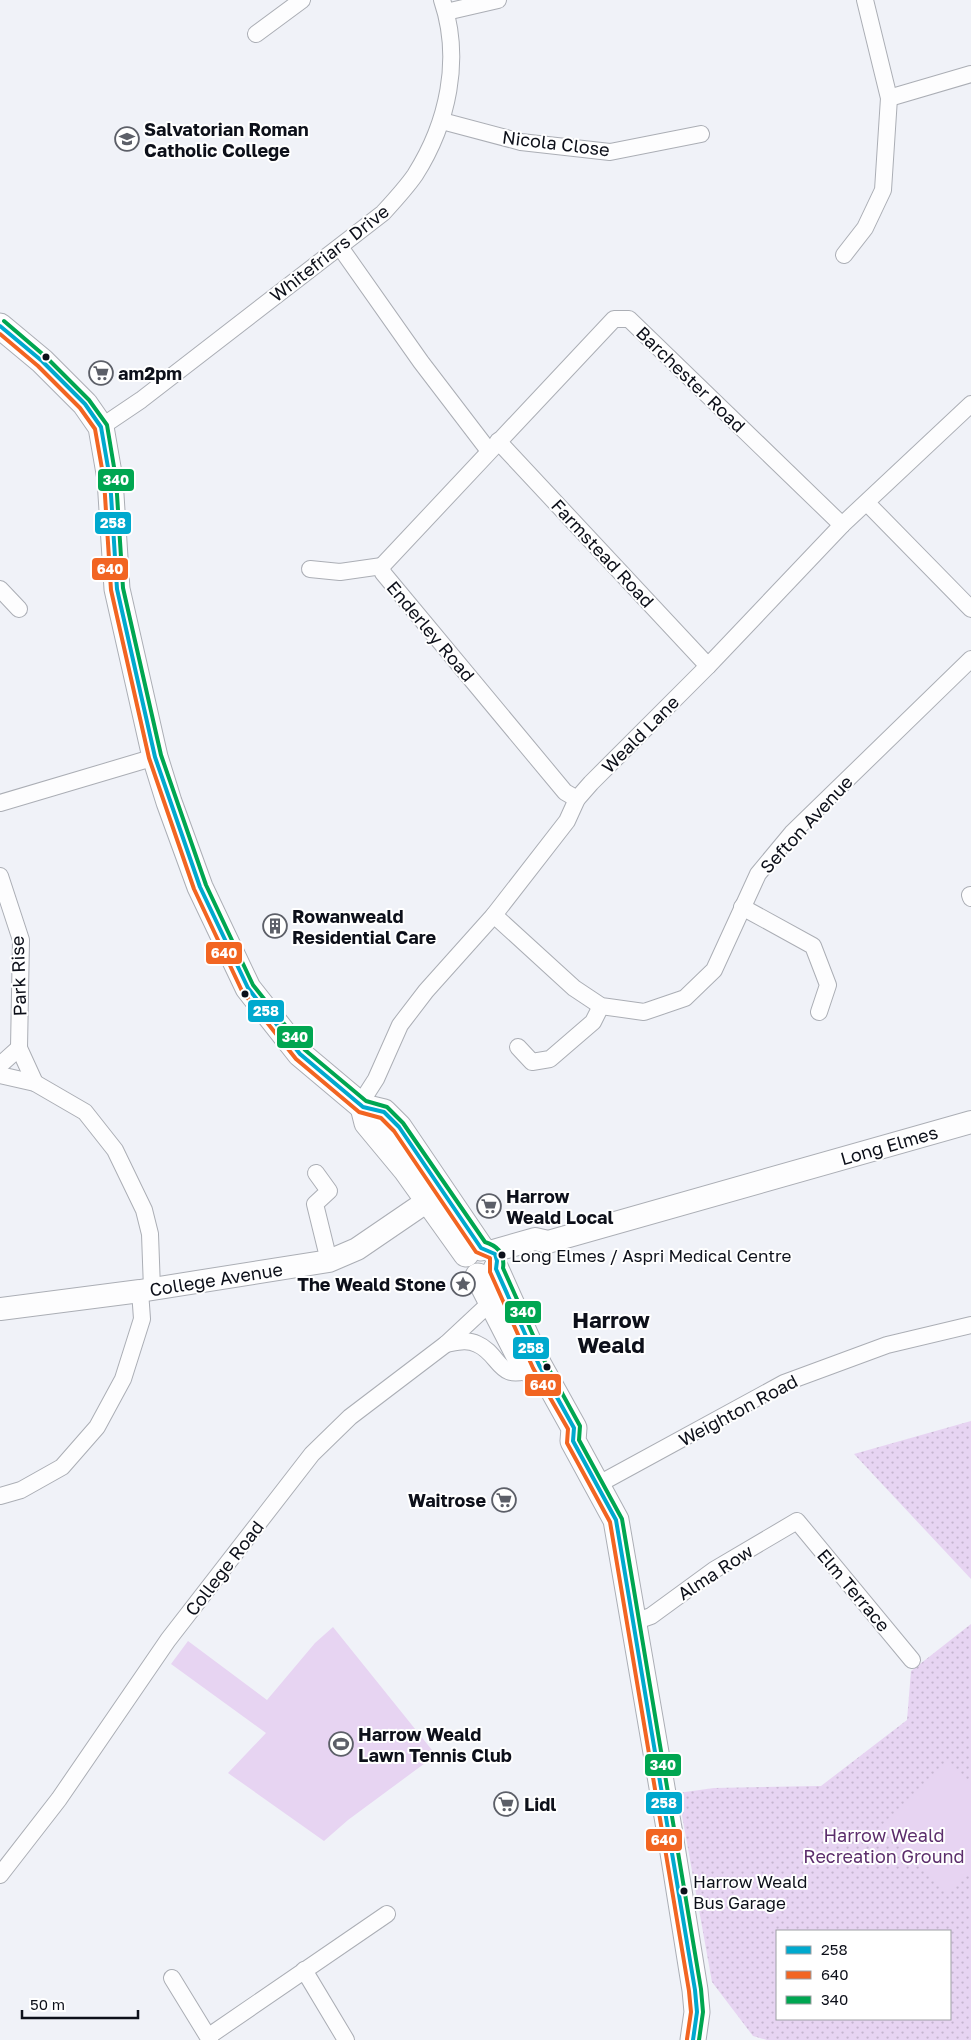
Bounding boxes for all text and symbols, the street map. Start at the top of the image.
place label: Salvatorian Roman Catholic College [144,118,309,161]
street label: Nicola Close [501,125,611,161]
school or university icon: Salvatorian Roman Catholic College [114,126,140,152]
street label: Whitefriars Drive [265,200,393,306]
street label: Barchester Road [632,321,750,437]
unlabelled marker [41,352,51,362]
supermarket icon: am2pm [88,360,114,386]
place label: am2pm [118,362,182,384]
line badge: 340 [97,468,135,492]
text: 340 [103,471,129,488]
street label: Farmstead Road [547,494,659,612]
line badge: 258 [94,511,132,535]
text: 258 [100,514,126,531]
line badge: 640 [91,557,129,581]
text: 640 [97,560,123,577]
street label: Enderley Road [382,576,480,686]
street label: Weald Lane [597,691,683,777]
street label: Sefton Avenue [755,771,857,877]
place label: Rowanweald Residential Care [292,905,437,948]
building icon: Rowanweald Residential Care [262,913,288,939]
street label: Park Rise [6,935,30,1017]
line badge: 640 [205,941,243,965]
text: 640 [211,944,237,961]
unlabelled marker [240,989,250,999]
line badge: 258 [247,999,285,1023]
text: 258 [253,1002,279,1019]
line badge: 340 [276,1025,314,1049]
text: 340 [282,1028,308,1045]
street label: Long Elmes [838,1121,940,1169]
place label: Harrow Weald Local [506,1185,614,1228]
supermarket icon: Harrow Weald Local [476,1193,502,1219]
place label: Long Elmes / Aspri Medical Centre [511,1245,791,1266]
marker: Long Elmes / Aspri Medical Centre [497,1250,507,1260]
street label: College Avenue [148,1258,284,1300]
place icon: The Weald Stone [450,1271,476,1297]
place label: The Weald Stone [297,1273,446,1295]
line badge: 340 [504,1300,542,1324]
text: 340 [510,1303,536,1320]
district label: Harrow Weald [572,1306,651,1358]
line badge: 258 [512,1336,550,1360]
text: 258 [518,1339,544,1356]
unlabelled marker [542,1362,552,1372]
street label: Weighton Road [675,1369,801,1451]
line badge: 640 [524,1373,562,1397]
text: 640 [530,1376,556,1393]
supermarket icon: Waitrose [491,1487,517,1513]
place label: Waitrose [408,1489,486,1511]
street label: College Road [180,1516,268,1620]
street label: Alma Row [673,1539,757,1604]
street label: Elm Terrace [813,1544,895,1636]
place label: Harrow Weald Lawn Tennis Club [358,1723,512,1766]
sports icon: Harrow Weald Lawn Tennis Club [328,1731,354,1757]
line badge: 340 [644,1753,682,1777]
text: 340 [650,1756,676,1773]
supermarket icon: Lidl [493,1791,519,1817]
line badge: 258 [645,1791,683,1815]
place label: Lidl [524,1793,556,1815]
text: 258 [651,1794,677,1811]
park label: Harrow Weald Recreation Ground [803,1824,965,1867]
line badge: 640 [645,1828,683,1852]
text: 640 [651,1831,677,1848]
place label: Harrow Weald Bus Garage [693,1871,808,1913]
marker: Harrow Weald Bus Garage [679,1886,689,1896]
legend [776,1930,951,2020]
text: 258 [821,1940,848,1958]
text: 640 [821,1965,849,1983]
scale bar [22,1988,139,2020]
text: 340 [821,1990,848,2008]
text: 50 m [30,1995,65,2013]

